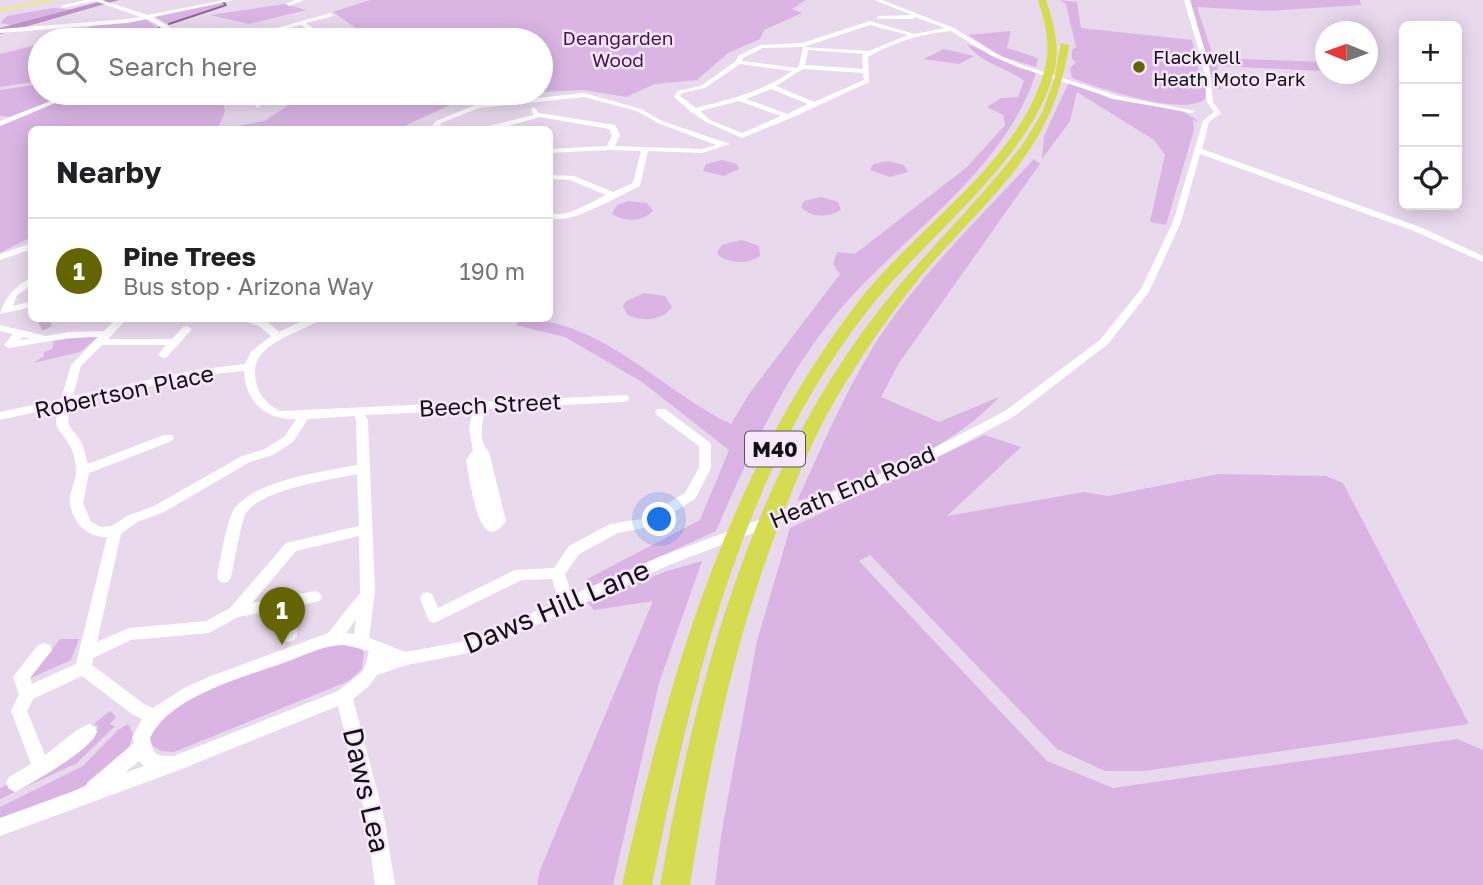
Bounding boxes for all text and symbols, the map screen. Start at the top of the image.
north arrow [1315,21,1378,84]
map controls [1399,21,1462,210]
button: + [1399,21,1462,84]
park label: Deangarden Wood [563,26,673,71]
search box [28,28,553,105]
place label: Flackwell Heath Moto Park [1153,45,1306,90]
icon: search [52,48,90,86]
text: Search here [108,51,257,82]
marker: Flackwell Heath Moto Park [1131,59,1147,75]
button: − [1399,84,1462,147]
button: locate [1399,147,1462,210]
text: Nearby [56,154,161,190]
text: Pine Trees [123,241,256,272]
text: 1 [73,257,85,285]
text: 190 m [460,257,525,285]
text: Bus stop · Arizona Way [123,272,374,300]
street label: Robertson Place [32,358,216,424]
street label: Beech Street [418,386,562,422]
road number: M40 [745,432,805,466]
street label: Heath End Road [765,439,939,533]
your location [642,502,676,536]
street label: Daws Hill Lane [458,552,654,660]
pin: 1 [259,587,305,645]
street label: Daws Lea [337,724,397,856]

